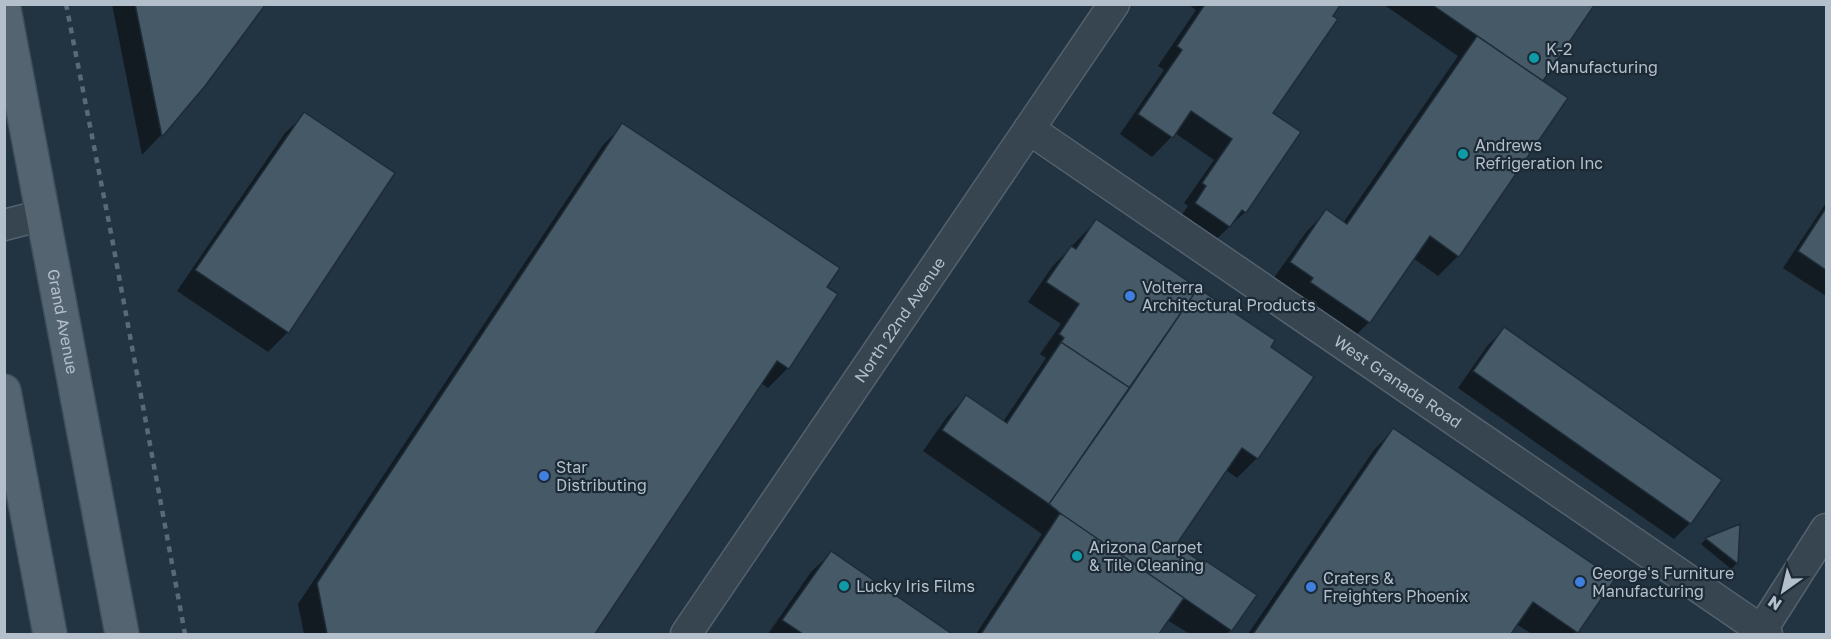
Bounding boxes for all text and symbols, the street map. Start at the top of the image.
place label: K-2 Manufacturing [1546,39,1658,77]
marker: K-2 Manufacturing [1527,51,1541,65]
place label: Andrews Refrigeration Inc [1475,135,1603,173]
marker: Andrews Refrigeration Inc [1456,147,1470,161]
street label: North 22nd Avenue [850,253,949,386]
street label: Grand Avenue [43,267,83,376]
place label: Volterra Architectural Products [1142,277,1316,315]
marker: Volterra Architectural Products [1123,289,1137,303]
street label: West Granada Road [1330,331,1466,432]
place label: Star Distributing [556,457,647,495]
marker: Star Distributing [537,469,551,483]
place label: Arizona Carpet & Tile Cleaning [1089,537,1204,575]
marker: Arizona Carpet & Tile Cleaning [1070,549,1084,563]
north arrow [1753,561,1813,621]
place label: George's Furniture Manufacturing [1592,563,1734,601]
place label: Craters & Freighters Phoenix [1323,568,1468,606]
marker: George's Furniture Manufacturing [1573,575,1587,589]
place label: Lucky Iris Films [856,576,975,596]
marker: Lucky Iris Films [837,579,851,593]
marker: Craters & Freighters Phoenix [1304,580,1318,594]
text: N [1764,592,1785,615]

